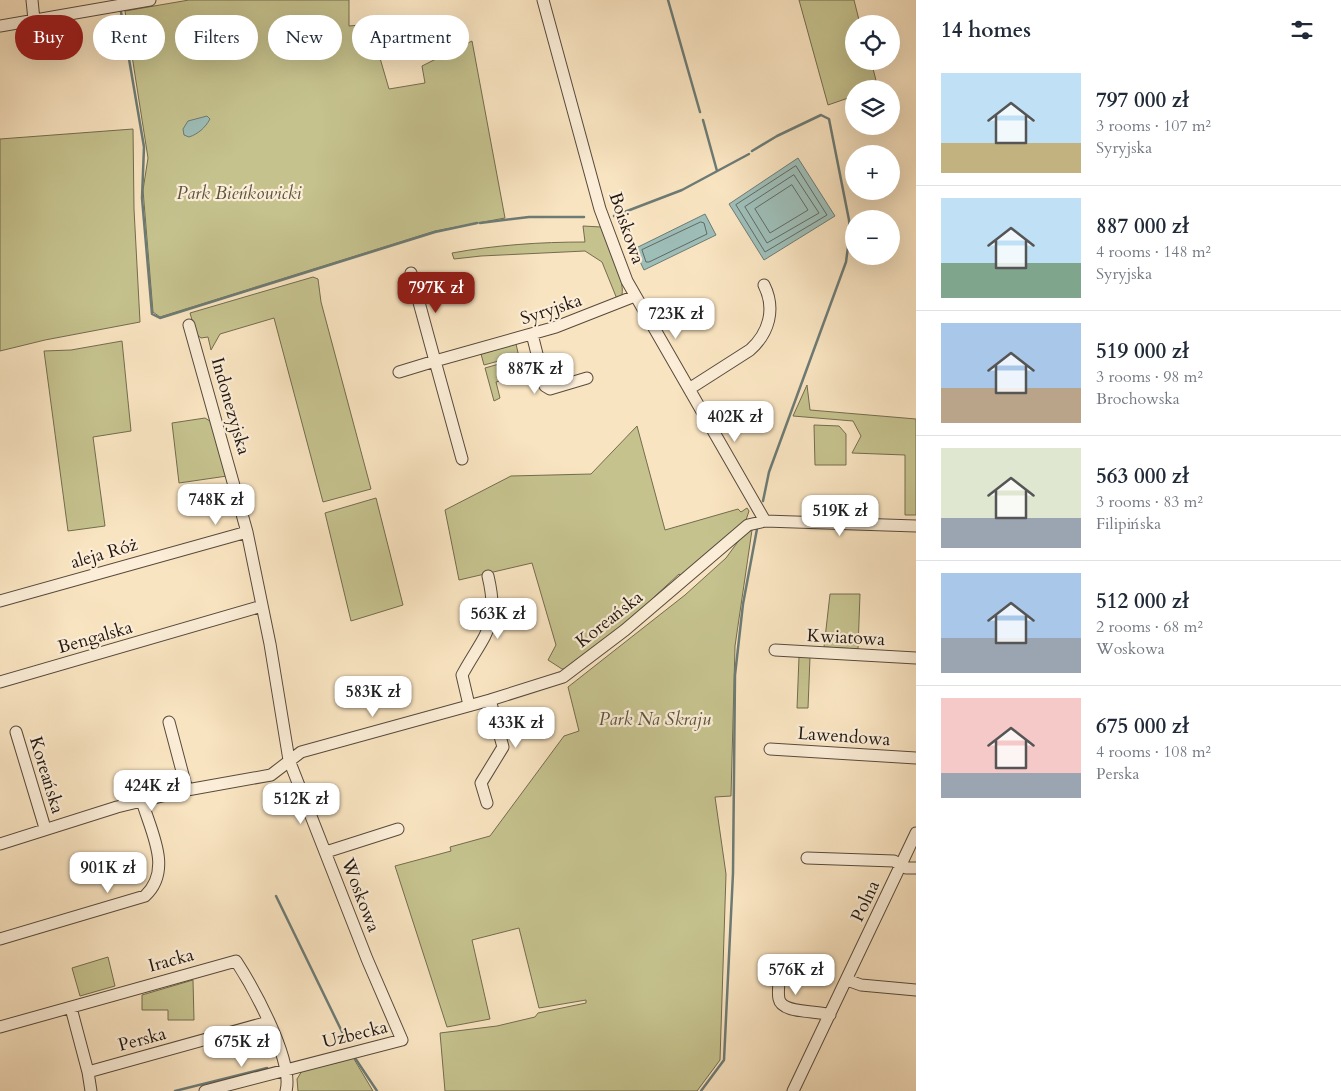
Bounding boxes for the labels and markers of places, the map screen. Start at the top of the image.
pin: 797K zł [390,272,482,314]
pin: 723K zł [630,298,722,340]
pin: 887K zł [489,352,581,395]
pin: 402K zł [689,400,781,443]
pin: 748K zł [170,484,262,526]
pin: 519K zł [794,494,886,537]
pin: 563K zł [452,598,544,640]
pin: 583K zł [327,676,419,718]
pin: 433K zł [470,706,562,749]
pin: 424K zł [106,770,198,812]
pin: 512K zł [255,782,347,825]
pin: 901K zł [62,852,154,894]
pin: 576K zł [750,954,842,996]
pin: 675K zł [196,1026,288,1068]

